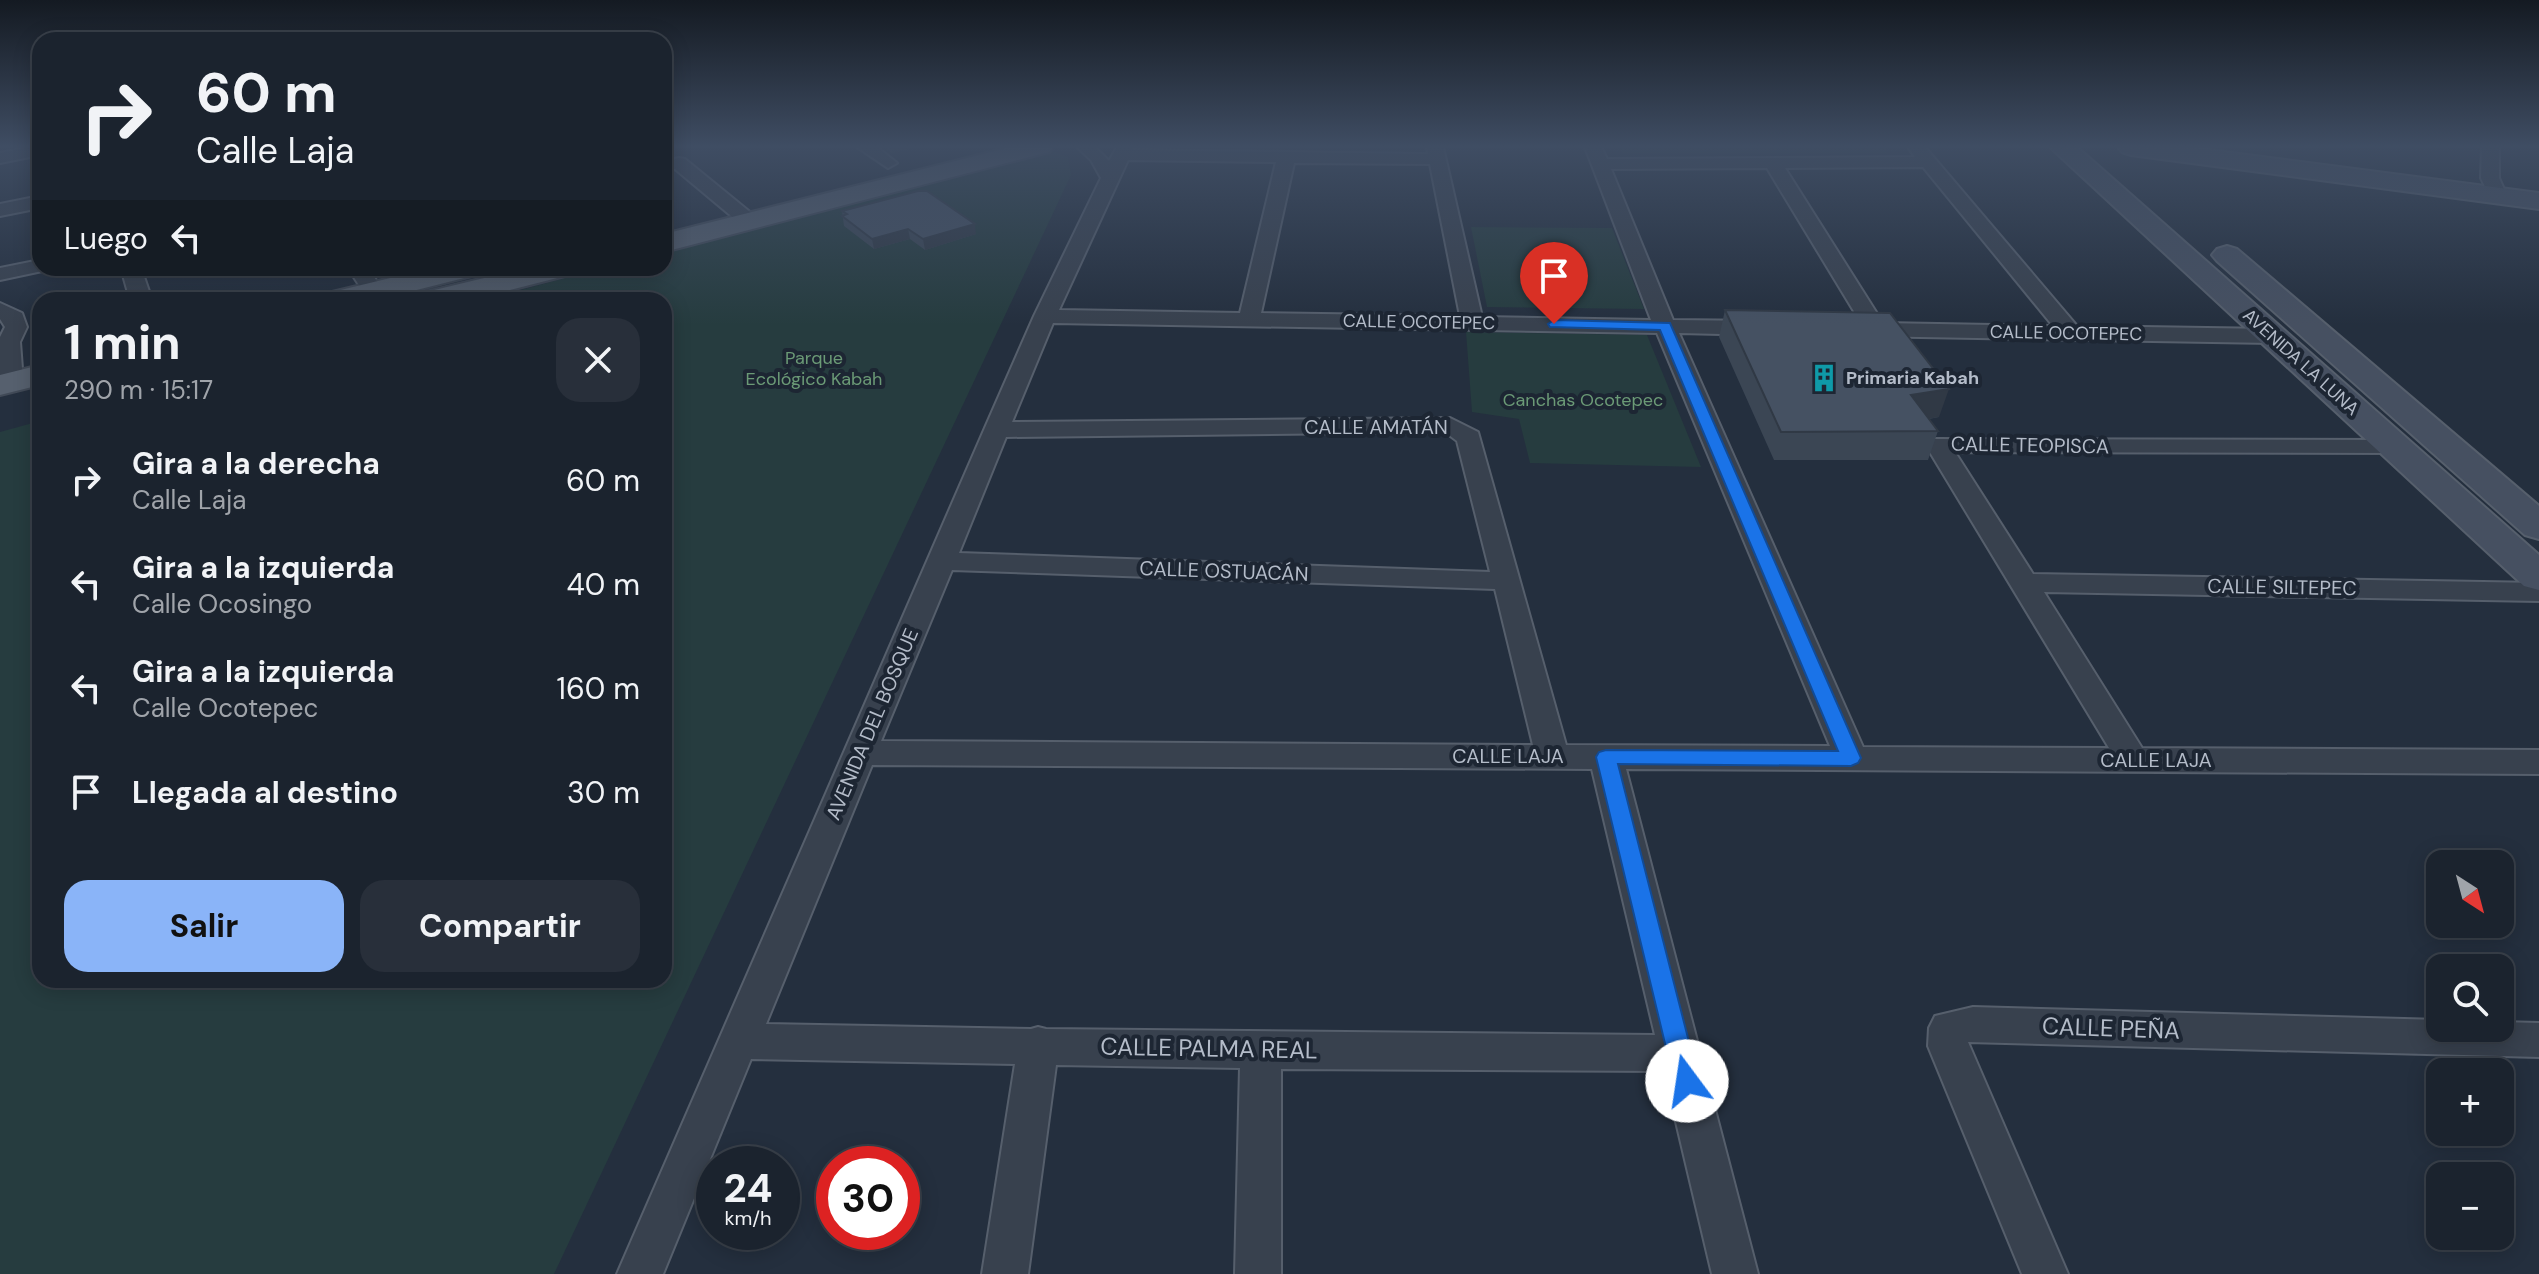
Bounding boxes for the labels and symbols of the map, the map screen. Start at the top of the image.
pin [1520,242,1588,324]
street label: AVENIDA LA LUNA [2238,303,2364,421]
street label: CALLE OCOTEPEC [1343,309,1495,335]
street label: CALLE OCOTEPEC [1990,320,2142,346]
park label: Parque Ecológico Kabah [746,346,882,391]
building icon: Primaria Kabah [1809,363,1839,393]
place label: Primaria Kabah [1846,366,1979,390]
park label: Canchas Ocotepec [1503,388,1663,412]
street label: CALLE AMATÁN [1304,414,1448,440]
street label: CALLE TEOPISCA [1951,431,2109,459]
street label: CALLE OSTUACÁN [1139,555,1309,587]
street label: CALLE SILTEPEC [2207,573,2357,601]
street label: AVENIDA DEL BOSQUE [820,624,924,824]
street label: CALLE LAJA [1452,743,1564,769]
street label: CALLE LAJA [2100,747,2212,773]
north arrow [2426,850,2514,938]
street label: CALLE PEÑA [2042,1010,2181,1046]
street label: CALLE PALMA REAL [1100,1031,1318,1065]
position arrow [1645,1039,1729,1123]
speed limit sign: 30 [816,1146,920,1250]

